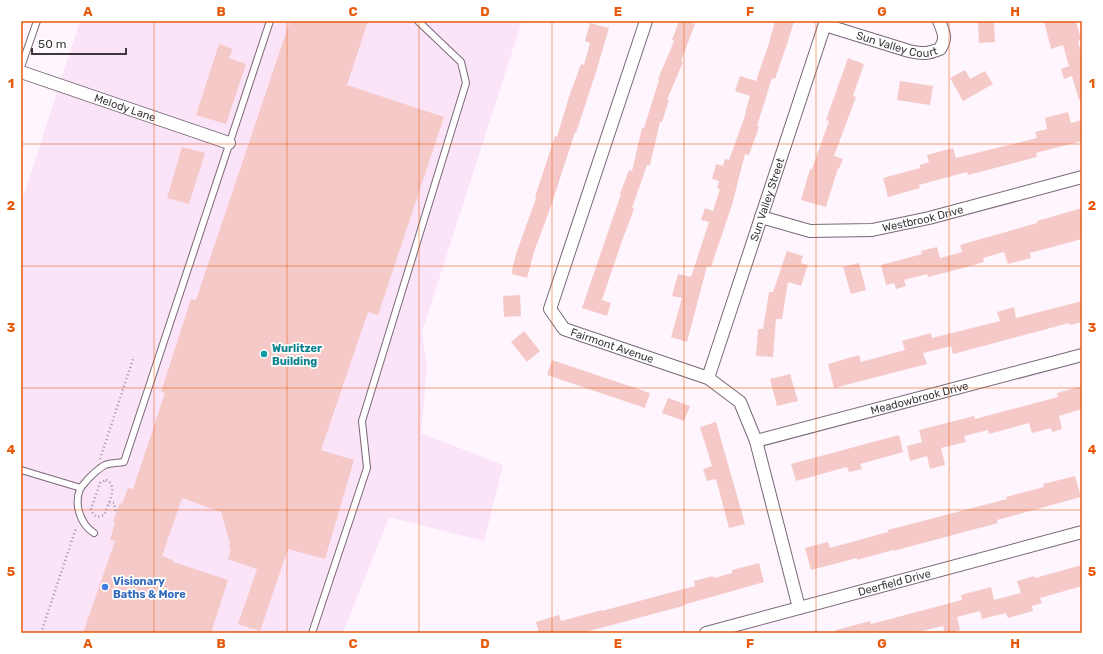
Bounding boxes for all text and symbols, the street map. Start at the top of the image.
text: A [83,4,93,19]
text: B [216,4,226,19]
text: C [348,4,358,19]
text: D [480,4,490,19]
text: E [614,4,622,19]
text: F [746,4,754,19]
text: G [877,4,887,19]
text: H [1010,4,1020,19]
street label: Sun Valley Court [855,29,940,60]
scale bar [32,30,126,56]
text: 50 m [38,37,66,51]
text: 1 [8,76,14,91]
text: 1 [1089,76,1095,91]
street label: Melody Lane [93,91,158,124]
street label: Sun Valley Street [747,156,787,243]
text: 2 [7,198,15,213]
text: 2 [1088,198,1096,213]
street label: Westbrook Drive [881,203,965,234]
text: 3 [7,320,16,335]
text: 3 [1088,320,1097,335]
street label: Fairmont Avenue [569,325,656,366]
place label: Wurlitzer Building [272,342,322,368]
marker: Wurlitzer Building [259,349,269,359]
street label: Meadowbrook Drive [869,379,970,417]
text: 4 [7,442,16,457]
text: 4 [1088,442,1097,457]
text: 5 [7,564,15,579]
text: 5 [1088,564,1096,579]
street label: Deerfield Drive [857,566,932,598]
place label: Visionary Baths & More [113,575,186,601]
marker: Visionary Baths & More [100,582,110,592]
text: A [83,636,93,651]
text: B [216,636,226,651]
text: C [348,636,358,651]
text: D [480,636,490,651]
text: E [614,636,622,651]
text: F [746,636,754,651]
text: G [877,636,887,651]
text: H [1010,636,1020,651]

